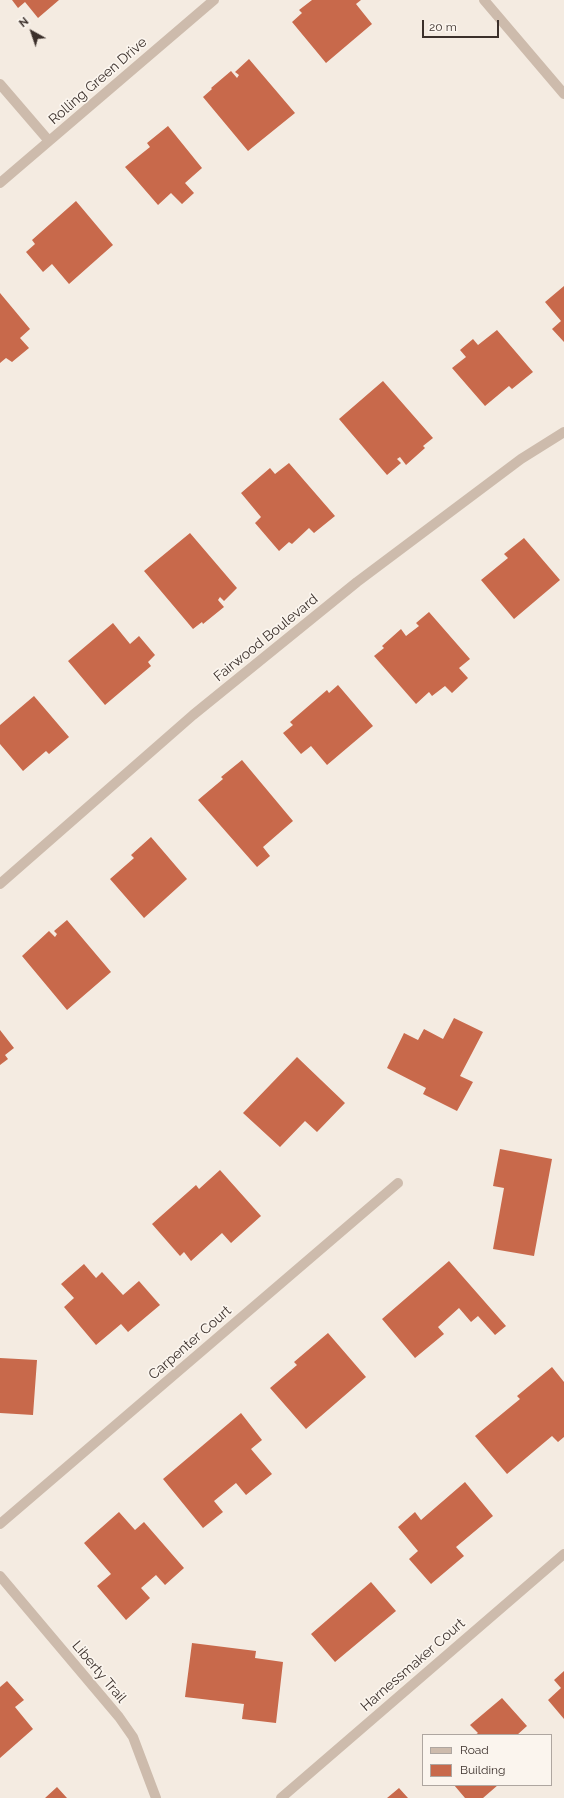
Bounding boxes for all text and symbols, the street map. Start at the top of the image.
north arrow [12,12,52,52]
scale bar [424,12,501,38]
text: N [17,15,31,30]
text: 20 m [429,20,457,34]
street label: Rolling Green Drive [45,34,151,128]
street label: Fairwood Boulevard [211,591,321,685]
street label: Carpenter Court [145,1302,235,1384]
street label: Harnessmaker Court [357,1615,469,1715]
street label: Liberty Trail [68,1638,130,1706]
legend [422,1734,552,1786]
text: Road [460,1743,489,1757]
text: Building [460,1763,506,1777]

